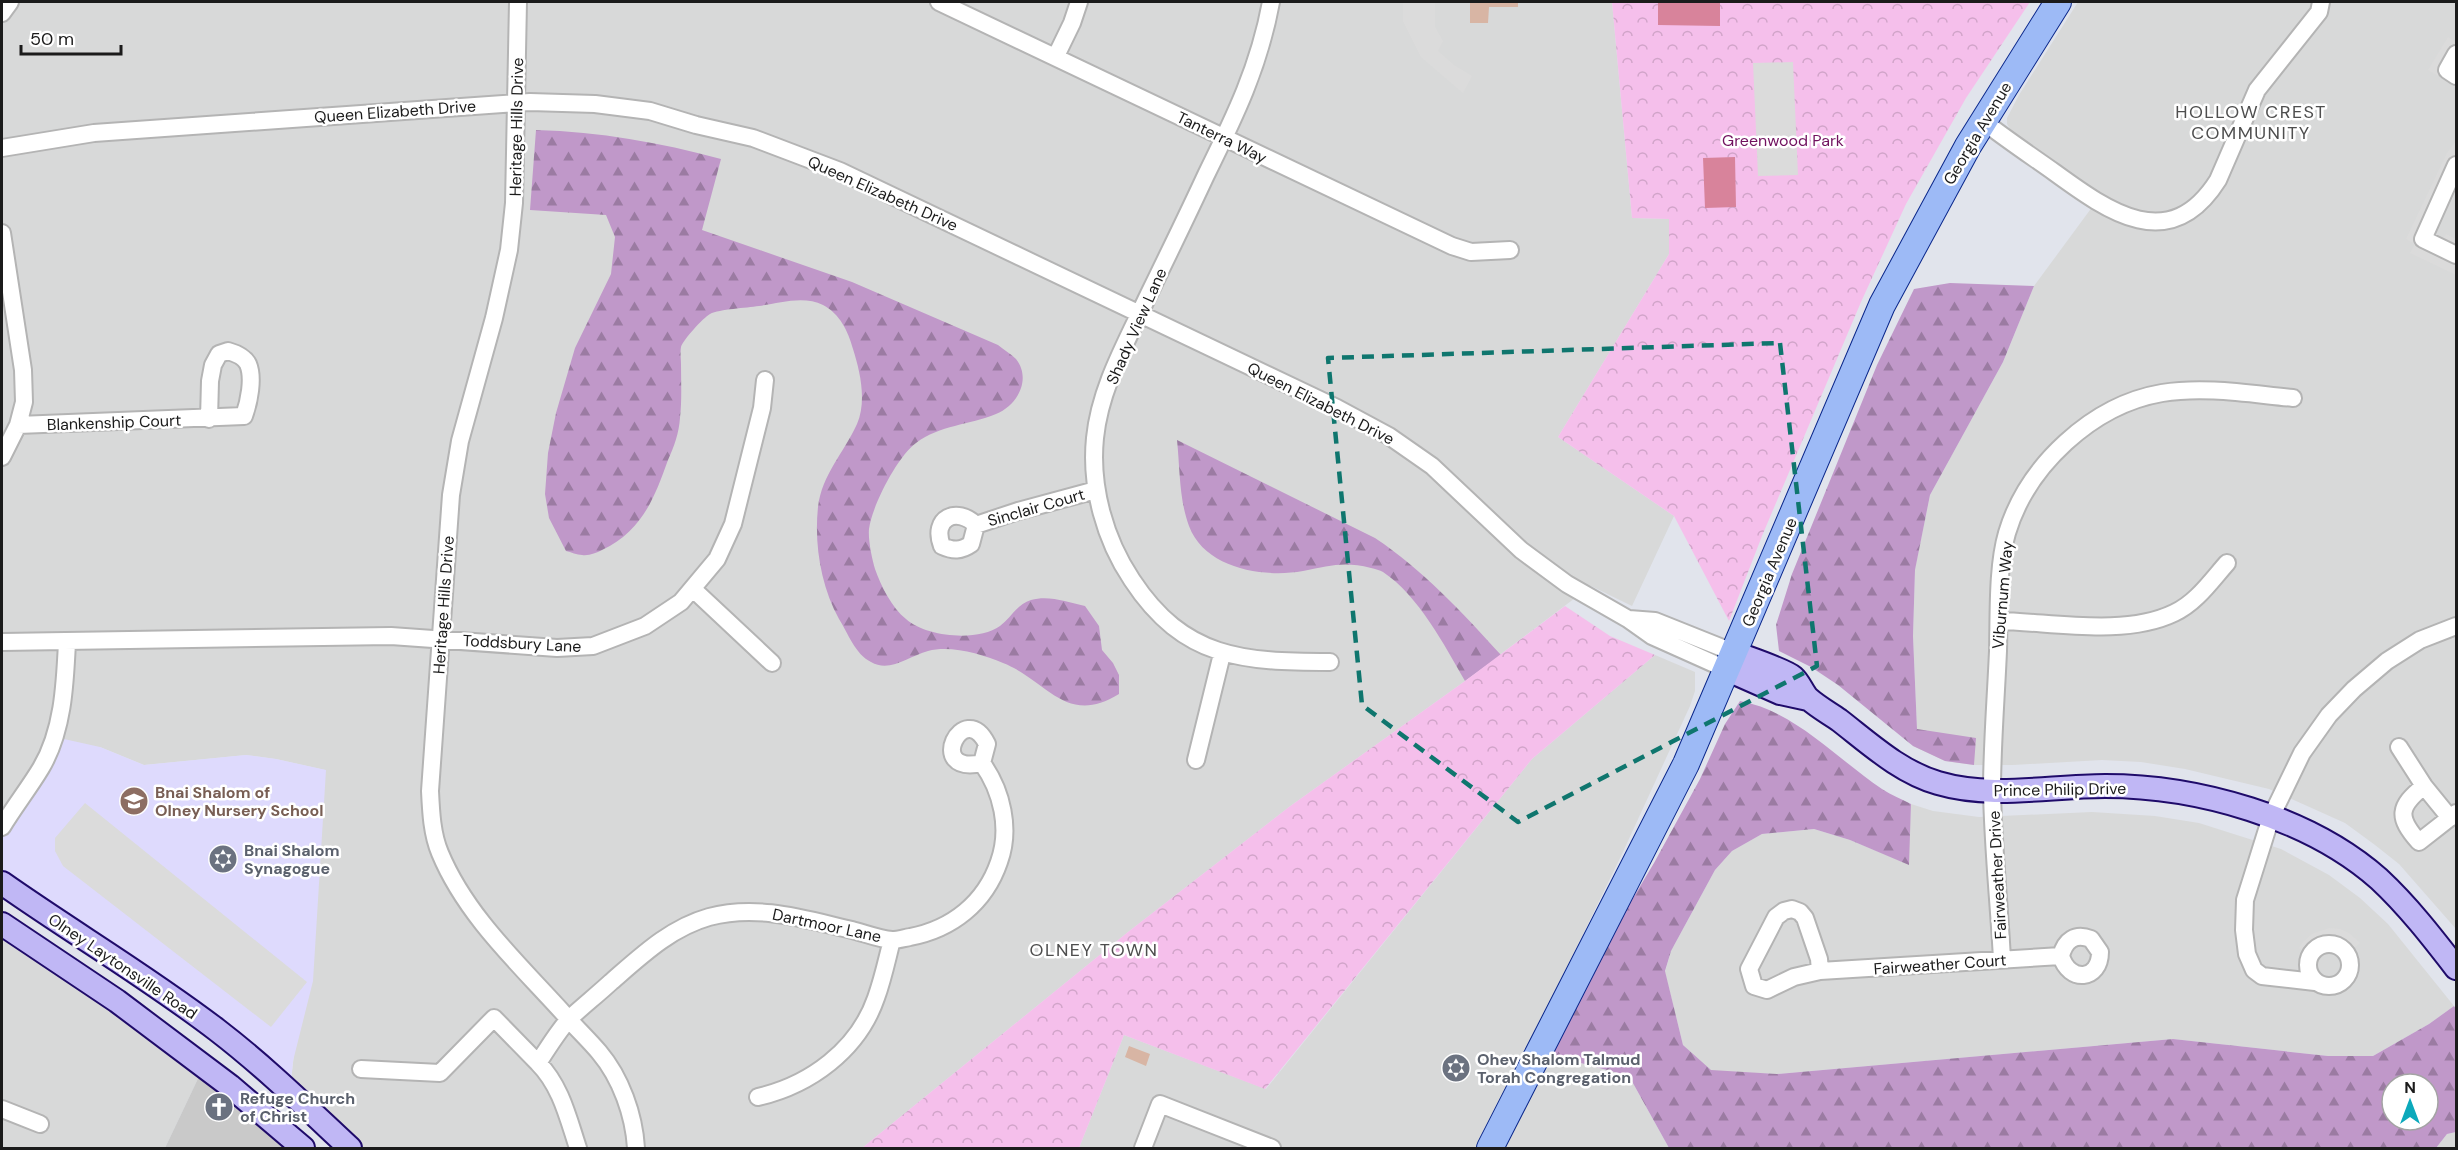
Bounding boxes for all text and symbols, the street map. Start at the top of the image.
scale bar [21,18,122,56]
text: 50 m [30,27,74,51]
street label: Heritage Hills Drive [505,57,528,197]
street label: Georgia Avenue [1938,78,2016,189]
street label: Queen Elizabeth Drive [313,95,477,128]
district label: HOLLOW CREST COMMUNITY [2175,100,2327,145]
street label: Tanterra Way [1173,107,1270,168]
park label: Greenwood Park [1722,130,1844,151]
street label: Queen Elizabeth Drive [804,151,961,236]
street label: Shady View Lane [1101,265,1172,388]
street label: Queen Elizabeth Drive [1244,357,1398,450]
street label: Blankenship Court [46,410,182,435]
street label: Sinclair Court [985,484,1087,531]
street label: Georgia Avenue [1737,514,1802,630]
street label: Heritage Hills Drive [428,535,459,675]
street label: Viburnum Way [1987,540,2018,650]
street label: Toddsbury Lane [462,630,582,657]
street label: Prince Philip Drive [1994,778,2126,801]
place label: Bnai Shalom of Olney Nursery School [155,782,324,821]
school or university icon: Bnai Shalom of Olney Nursery School [118,785,150,817]
street label: Fairweather Drive [1984,810,2011,940]
place label: Bnai Shalom Synagogue [244,840,340,879]
synagogue icon: Bnai Shalom Synagogue [207,843,239,875]
street label: Dartmoor Lane [771,904,883,947]
street label: Olney Laytonsville Road [44,909,201,1024]
district label: OLNEY TOWN [1029,938,1159,962]
street label: Fairweather Court [1873,949,2007,980]
place label: Ohev Shalom Talmud Torah Congregation [1477,1049,1641,1088]
synagogue icon: Ohev Shalom Talmud Torah Congregation [1440,1052,1472,1084]
north arrow [2380,1072,2440,1132]
text: N [2404,1077,2416,1098]
place label: Refuge Church of Christ [240,1088,355,1127]
church icon: Refuge Church of Christ [203,1091,235,1123]

